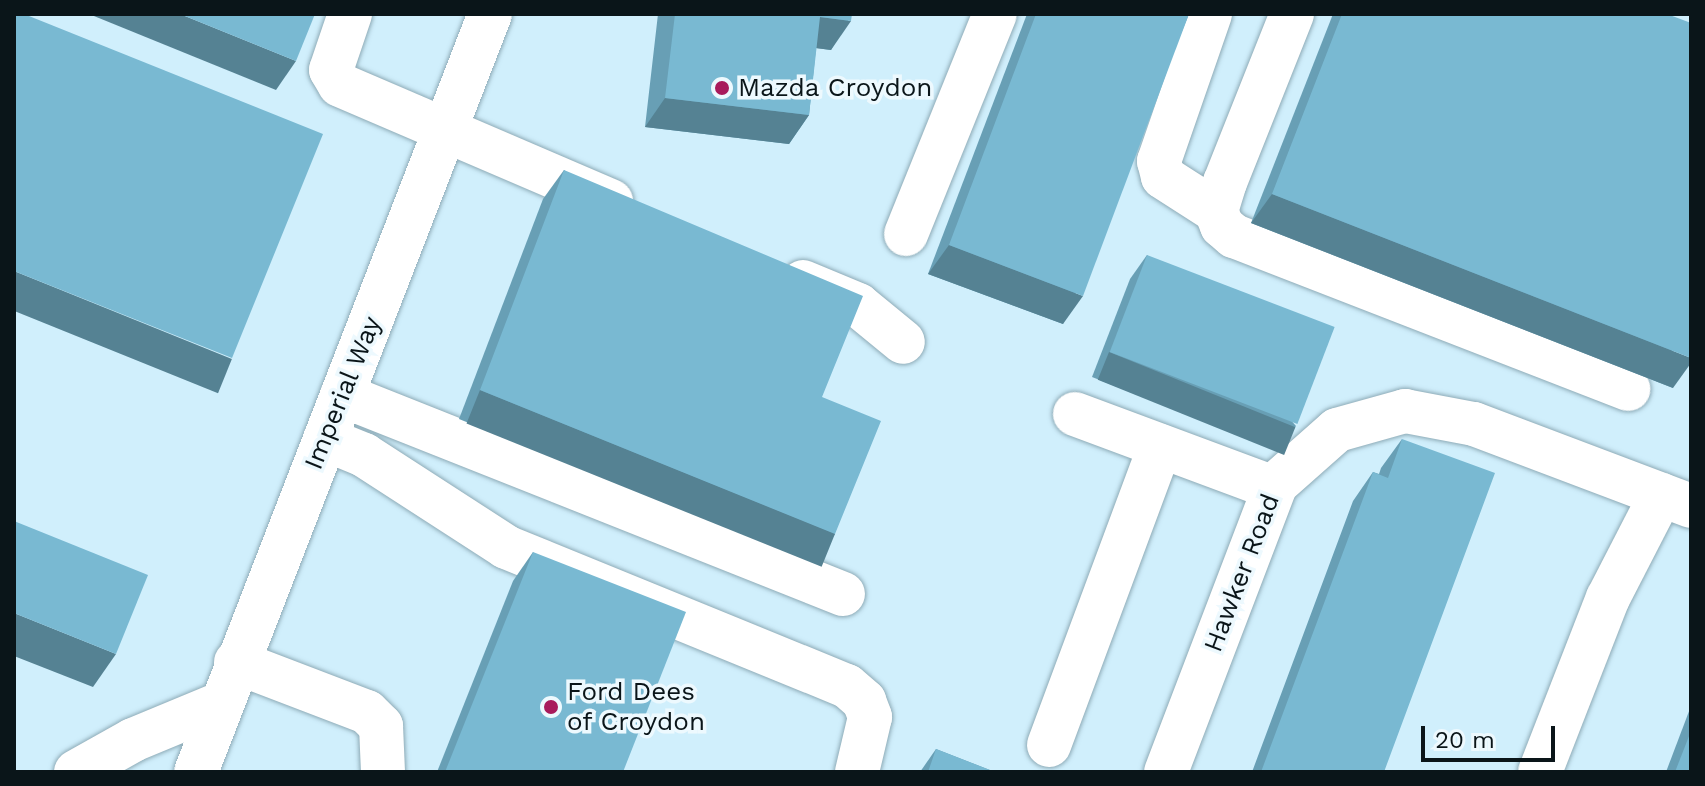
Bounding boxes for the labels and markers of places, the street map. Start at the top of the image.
place label: Mazda Croydon [738,72,933,104]
marker: Mazda Croydon [713,79,731,97]
place label: Ford Dees of Croydon [567,676,706,738]
marker: Ford Dees of Croydon [542,698,560,716]

